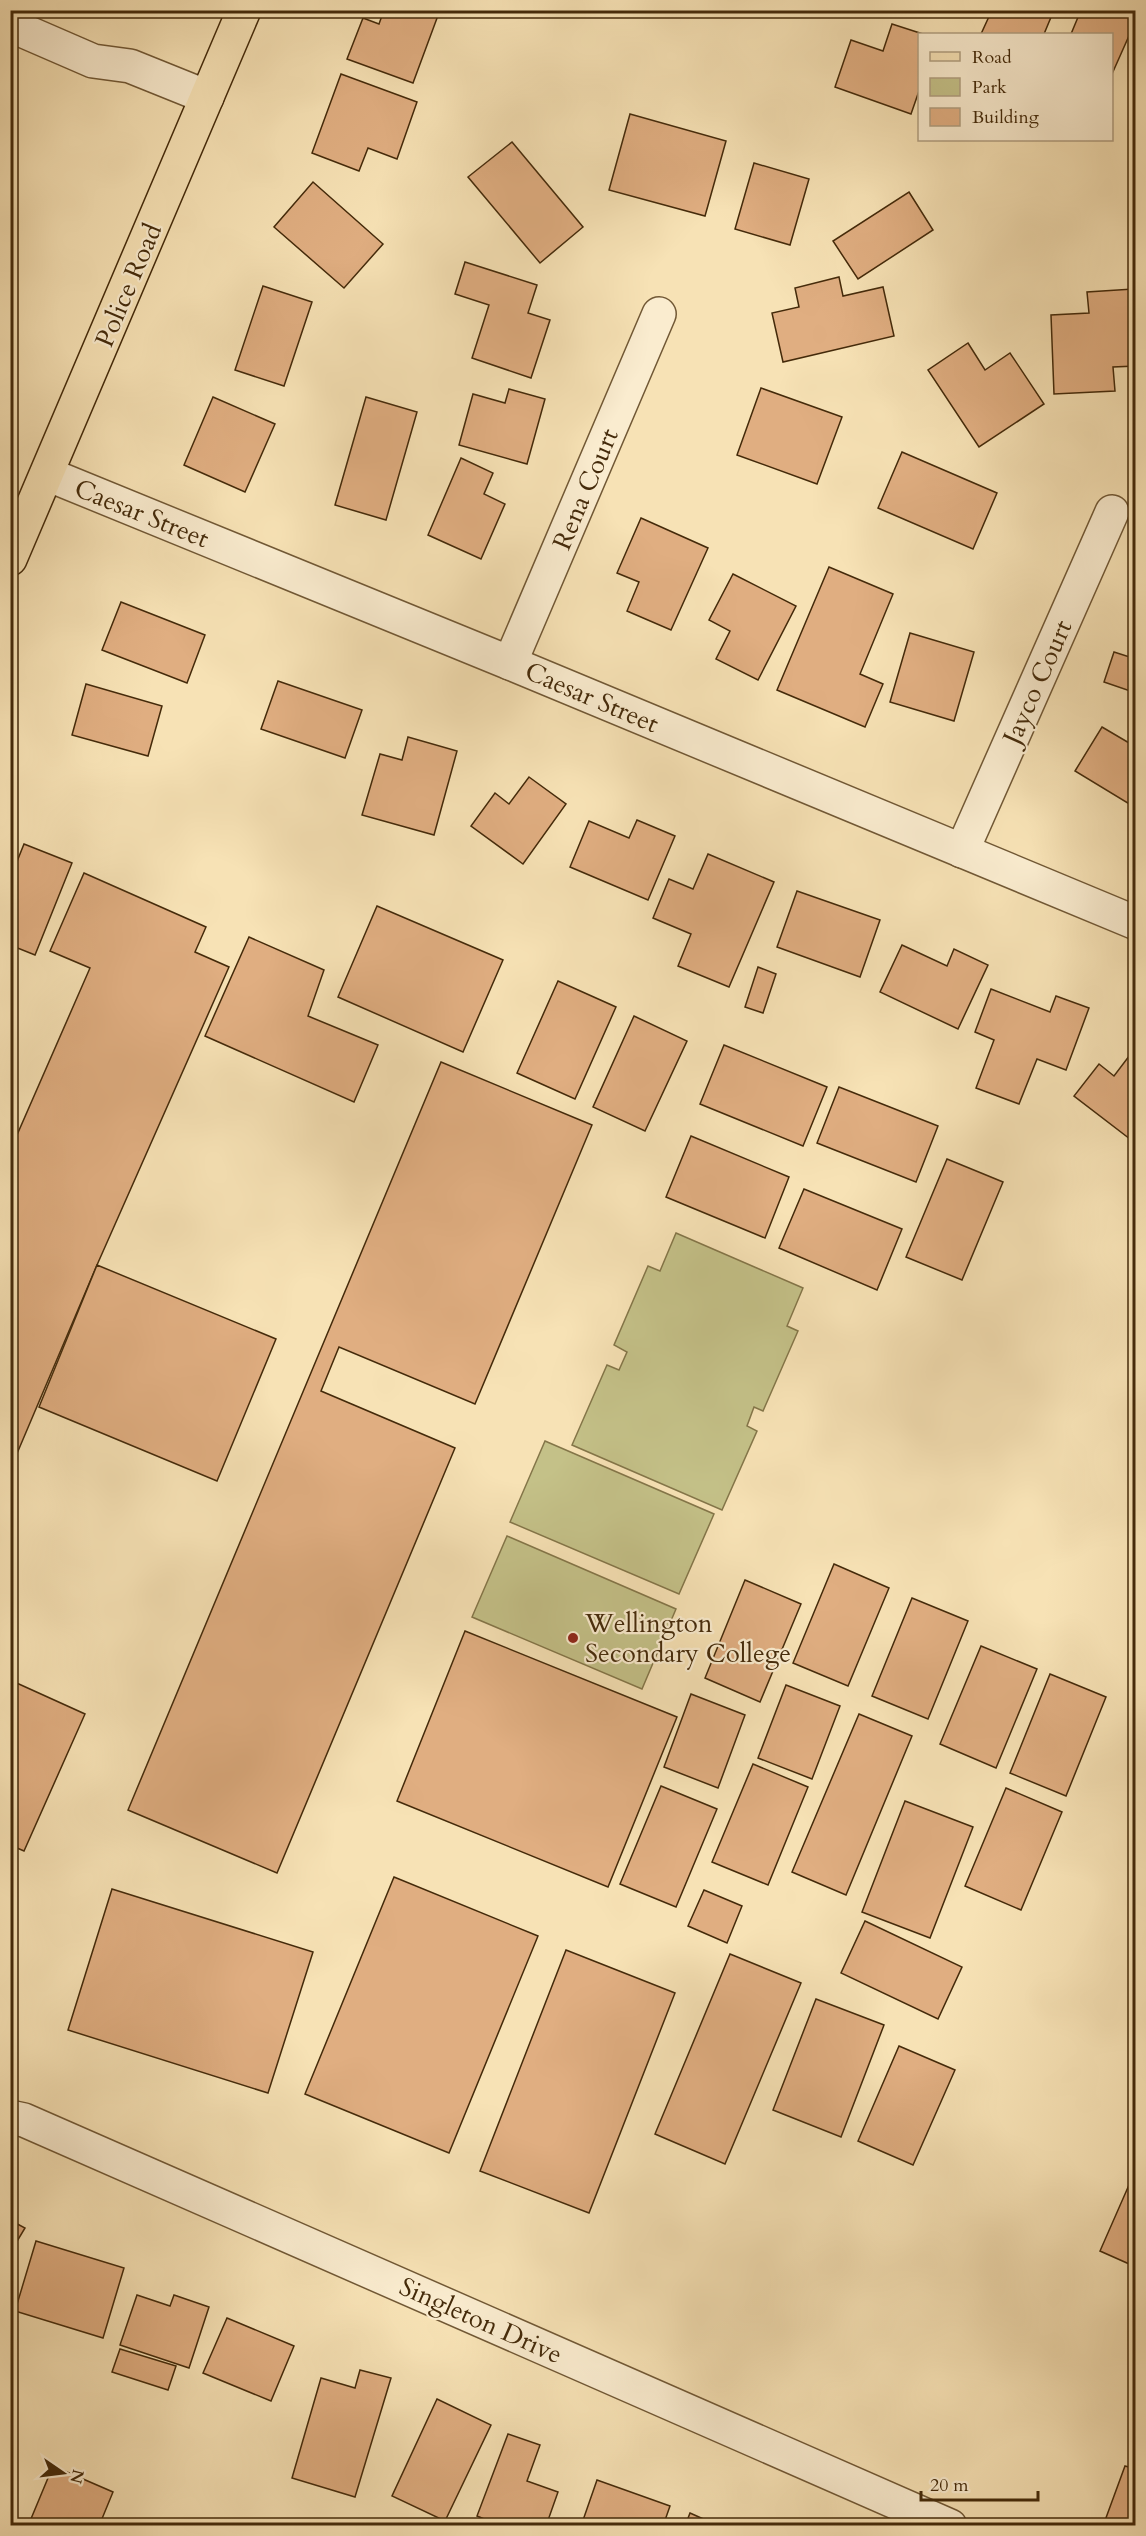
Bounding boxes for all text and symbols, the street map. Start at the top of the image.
legend [918,33,1113,141]
text: Road [972,45,1012,70]
text: Park [972,75,1007,100]
text: Building [972,105,1040,130]
street label: Police Road [87,218,170,352]
street label: Rena Court [544,423,627,555]
street label: Caesar Street [69,471,214,556]
street label: Jayco Court [993,615,1080,754]
street label: Caesar Street [520,654,664,741]
place label: Wellington Secondary College [584,1606,791,1671]
marker: Wellington Secondary College [566,1631,580,1645]
street label: Singleton Drive [394,2269,568,2372]
north arrow [33,2443,93,2503]
scale bar [921,2464,1038,2502]
text: N [64,2467,89,2486]
text: 20 m [930,2473,969,2498]

